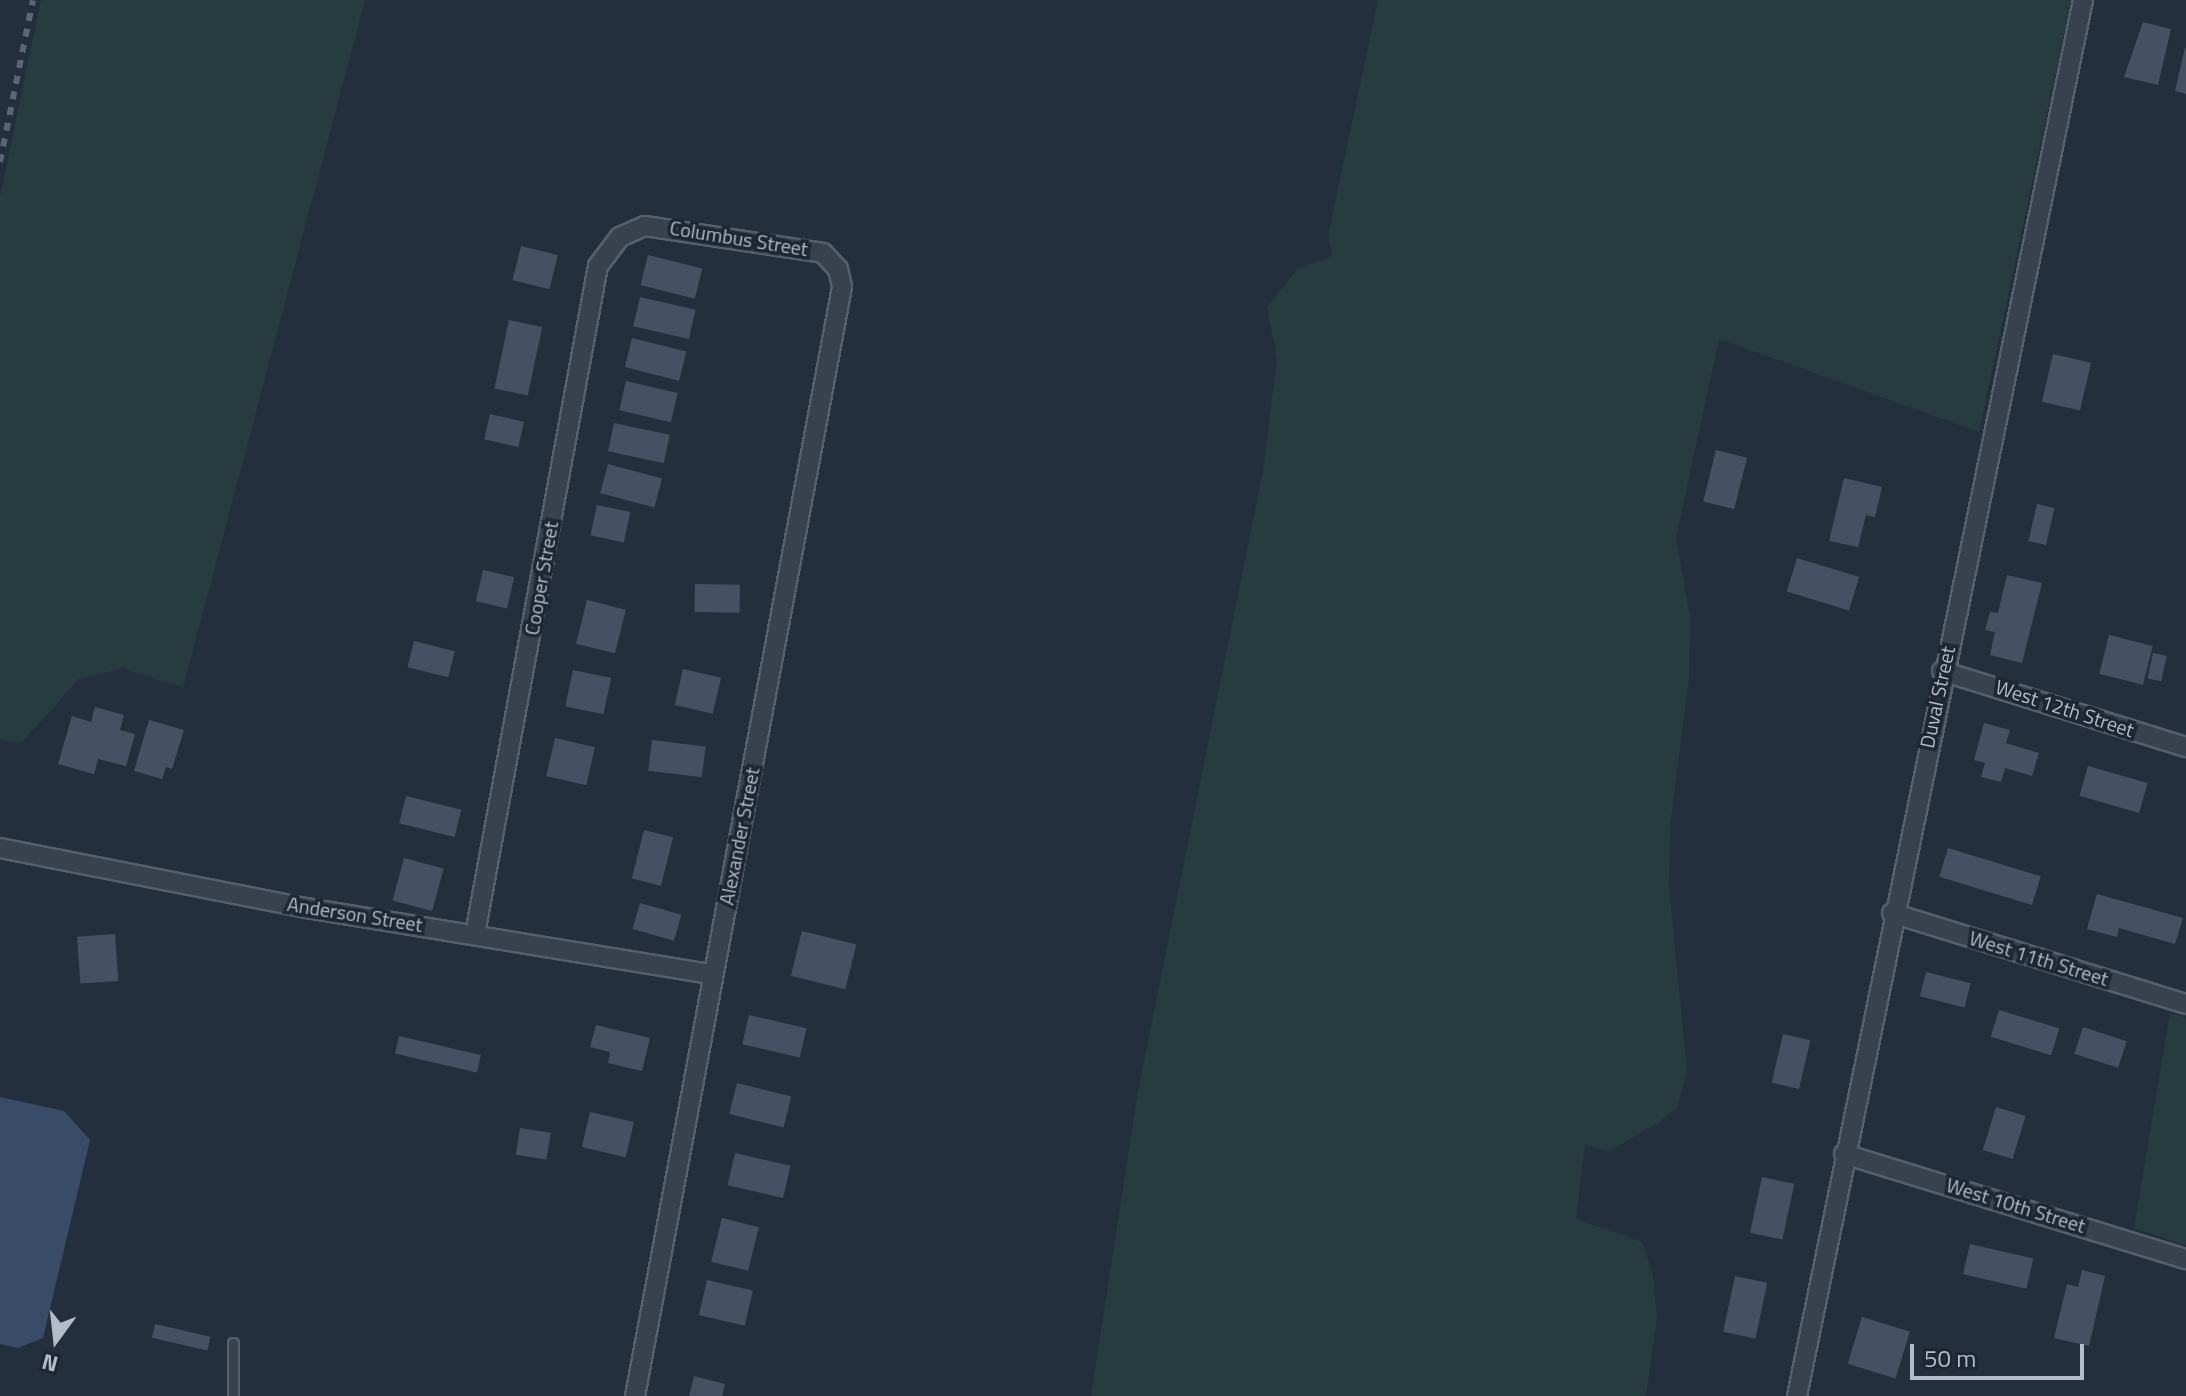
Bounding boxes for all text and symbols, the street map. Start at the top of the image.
street label: Columbus Street [668,215,810,261]
street label: Cooper Street [519,519,563,637]
street label: Duval Street [1914,644,1960,750]
street label: West 12th Street [1993,674,2137,742]
street label: Alexander Street [714,765,764,907]
street label: Anderson Street [286,891,424,937]
street label: West 11th Street [1967,925,2111,991]
street label: West 10th Street [1944,1172,2088,1238]
north arrow [16,1300,96,1380]
scale bar [1914,1328,2088,1378]
text: 50 m [1924,1340,1976,1376]
text: N [38,1345,62,1382]

